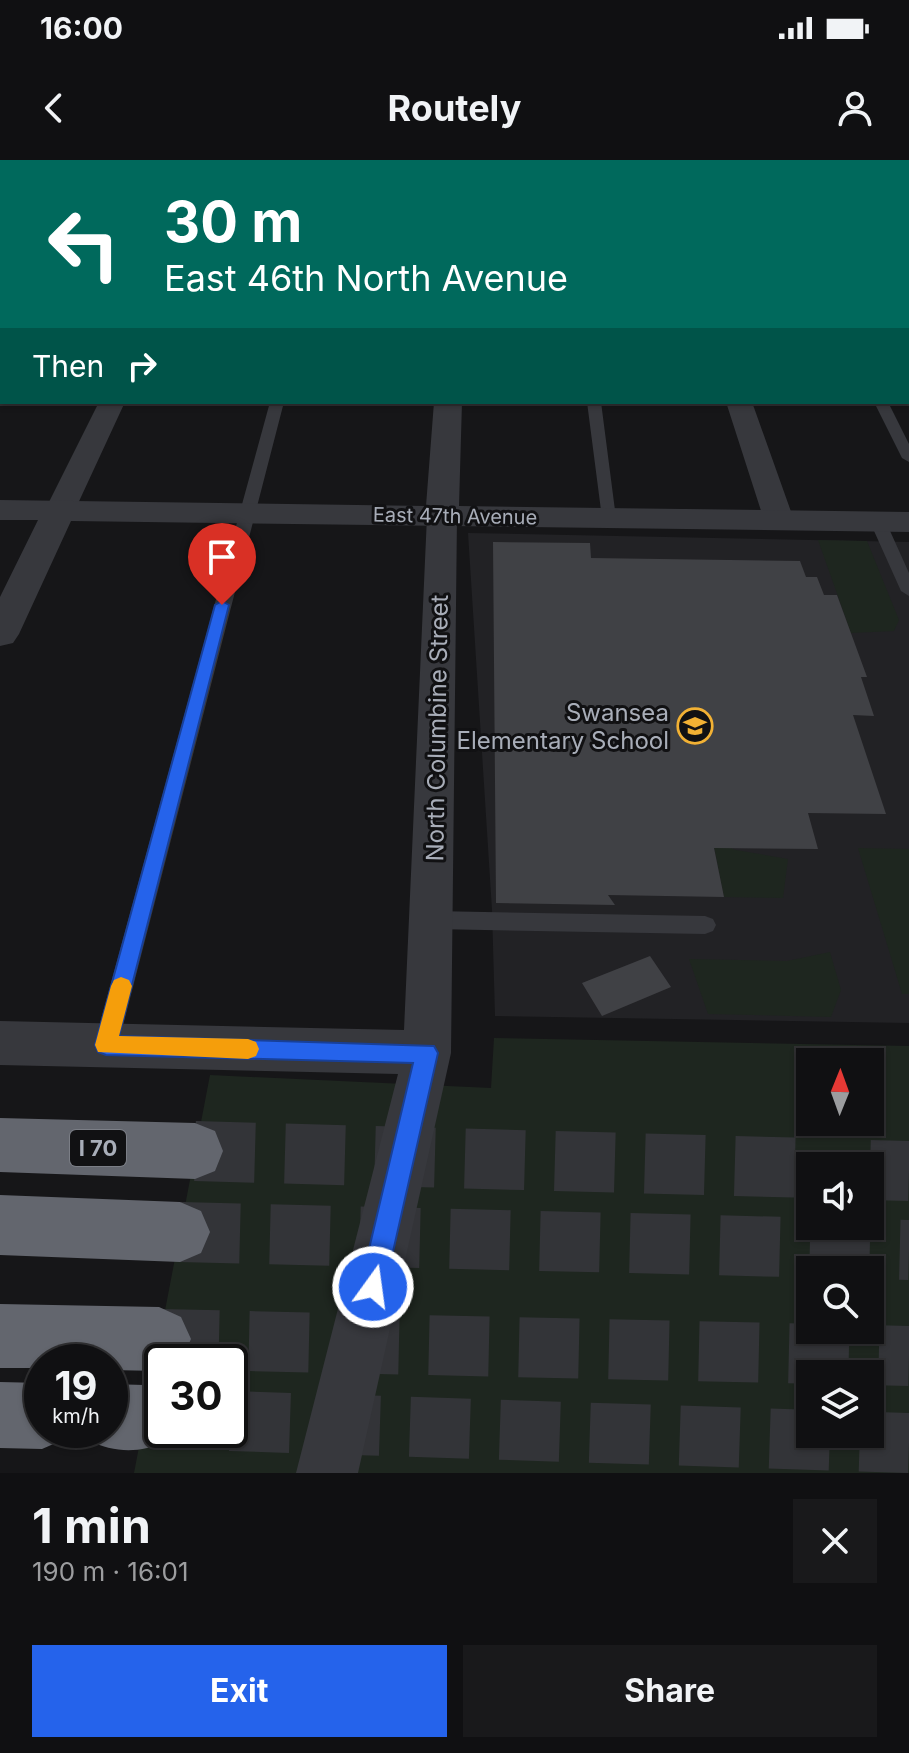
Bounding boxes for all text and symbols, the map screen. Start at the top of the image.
text: 16:00 [40,10,123,46]
icon: back [32,86,76,130]
text: Routely [388,86,521,130]
icon: person [833,86,877,130]
text: 30 m [164,188,302,256]
icon: left [32,192,136,296]
text: East 46th North Avenue [164,256,568,300]
icon: right [120,344,164,388]
text: Then [32,348,104,384]
street label: East 47th Avenue [373,503,537,529]
pin [188,523,256,605]
icon: arrive [200,535,244,579]
street label: North Columbine Street [420,594,454,862]
place label: Swansea Elementary School [457,698,669,755]
school or university icon: Swansea Elementary School [676,707,714,745]
north arrow [796,1048,884,1136]
map controls [796,1048,884,1448]
road number: I 70 [70,1130,126,1166]
button: sound [796,1152,884,1240]
position arrow [331,1245,415,1329]
button: search [796,1256,884,1344]
speed limit sign: 30 [144,1344,248,1448]
button: layers [796,1360,884,1448]
text: 19 [54,1361,98,1410]
text: km/h [52,1404,100,1428]
text: 1 min [32,1496,151,1555]
button: close [793,1499,877,1583]
text: 190 m · 16:01 [32,1556,188,1587]
button: Exit [32,1645,447,1737]
button: Share [463,1645,877,1737]

